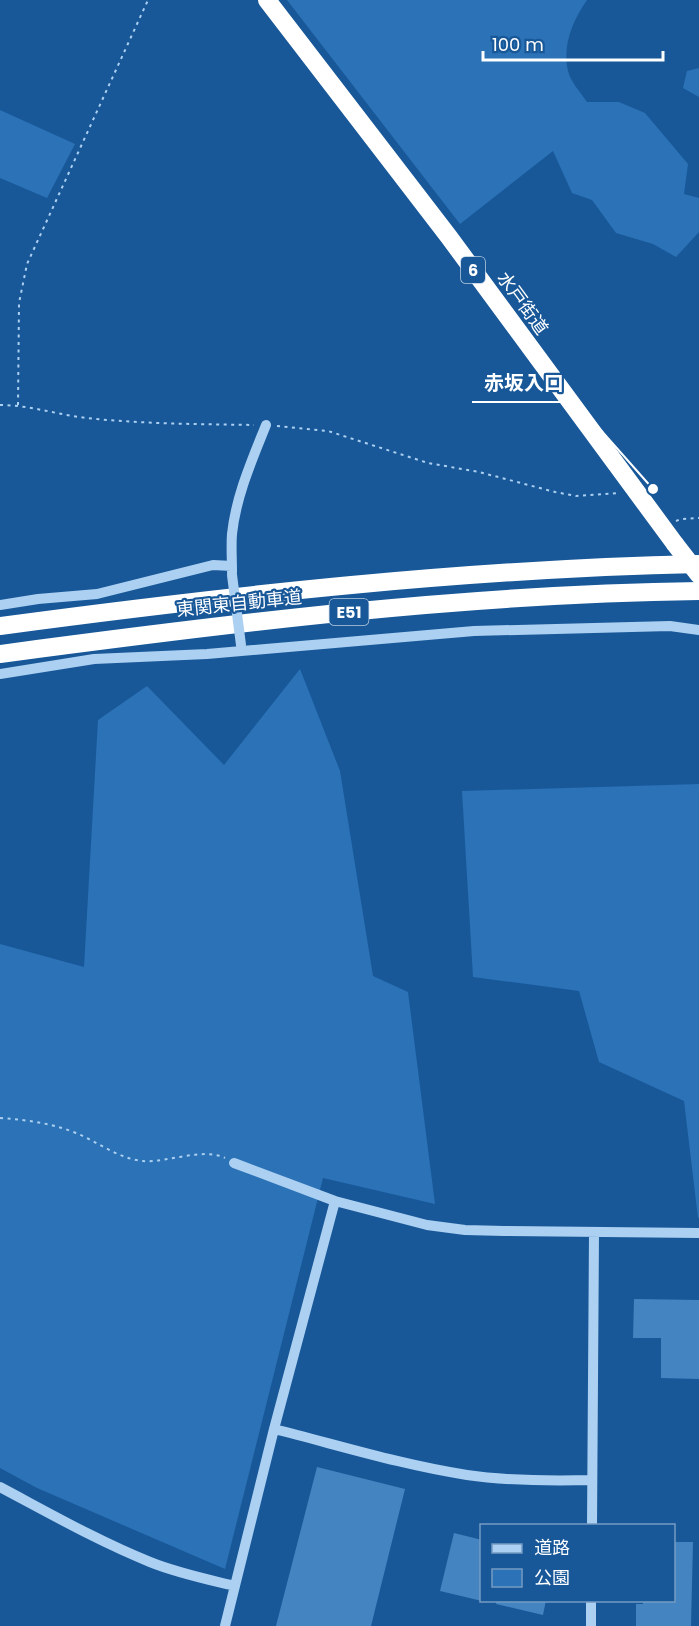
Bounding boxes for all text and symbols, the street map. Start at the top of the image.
scale bar [483,24,663,62]
text: 100 m [492,32,544,57]
road number: 6 [461,257,485,283]
street label: 水戸街道 [492,267,554,339]
callout: 赤坂入口 [472,364,576,402]
text: 赤坂入口 [484,369,564,397]
street label: 東関東自動車道 [175,584,303,622]
road number: E51 [330,599,368,625]
legend [480,1524,675,1602]
text: 道路 [534,1535,570,1560]
text: 公園 [534,1565,570,1590]

